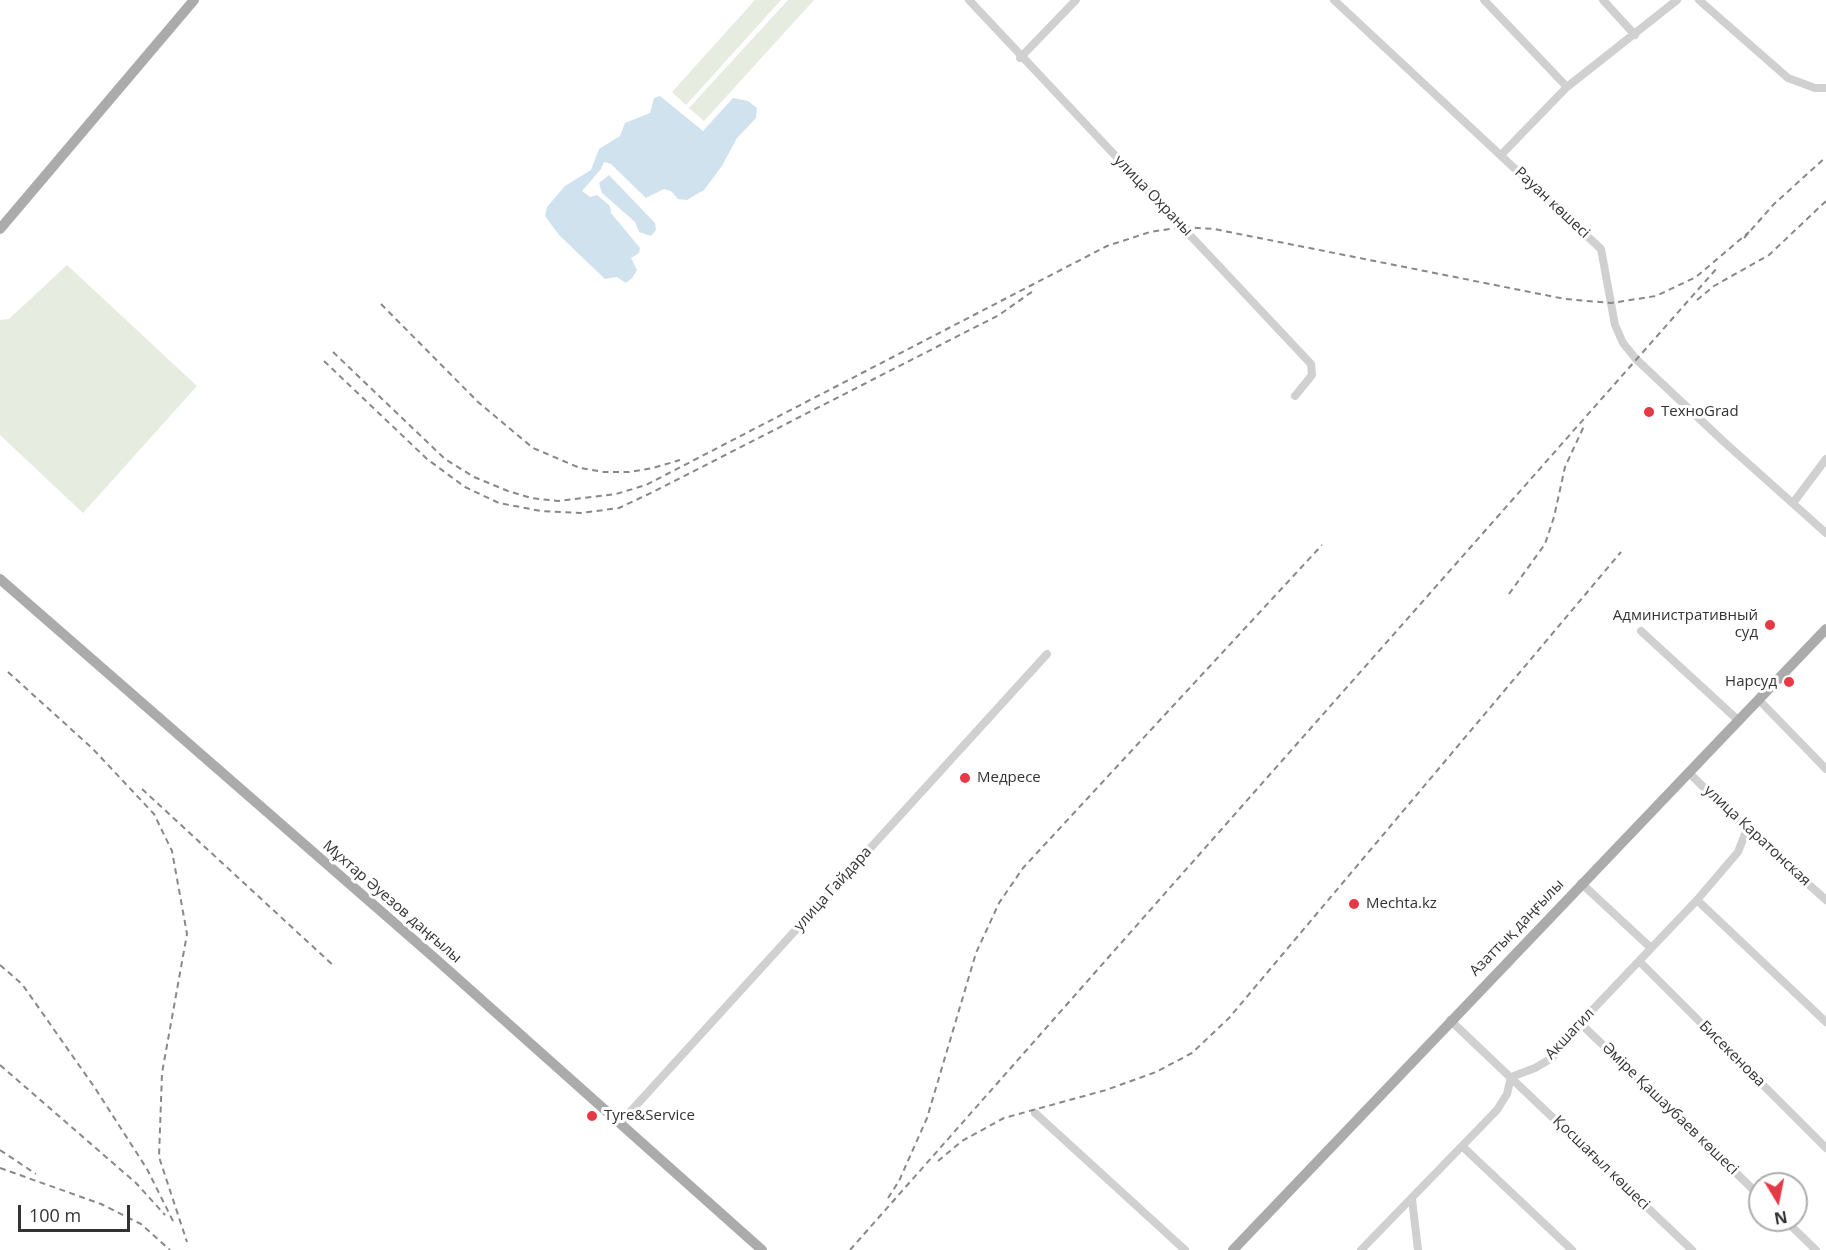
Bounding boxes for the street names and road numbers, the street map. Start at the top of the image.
street label: улица Охраны [1110,152,1196,240]
street label: Рауан көшесі [1511,164,1593,242]
street label: улица Каратонская [1700,782,1814,890]
street label: Мұхтар Әуезов даңғылы [319,837,465,967]
street label: улица Гайдара [790,843,876,935]
street label: Азаттық даңғылы [1466,876,1568,980]
street label: Акшагил [1542,1005,1598,1063]
street label: Бисекенова [1695,1017,1769,1091]
street label: Әміре Қашаубаев көшесі [1598,1039,1742,1179]
street label: Қосшағыл көшесі [1549,1112,1653,1214]

